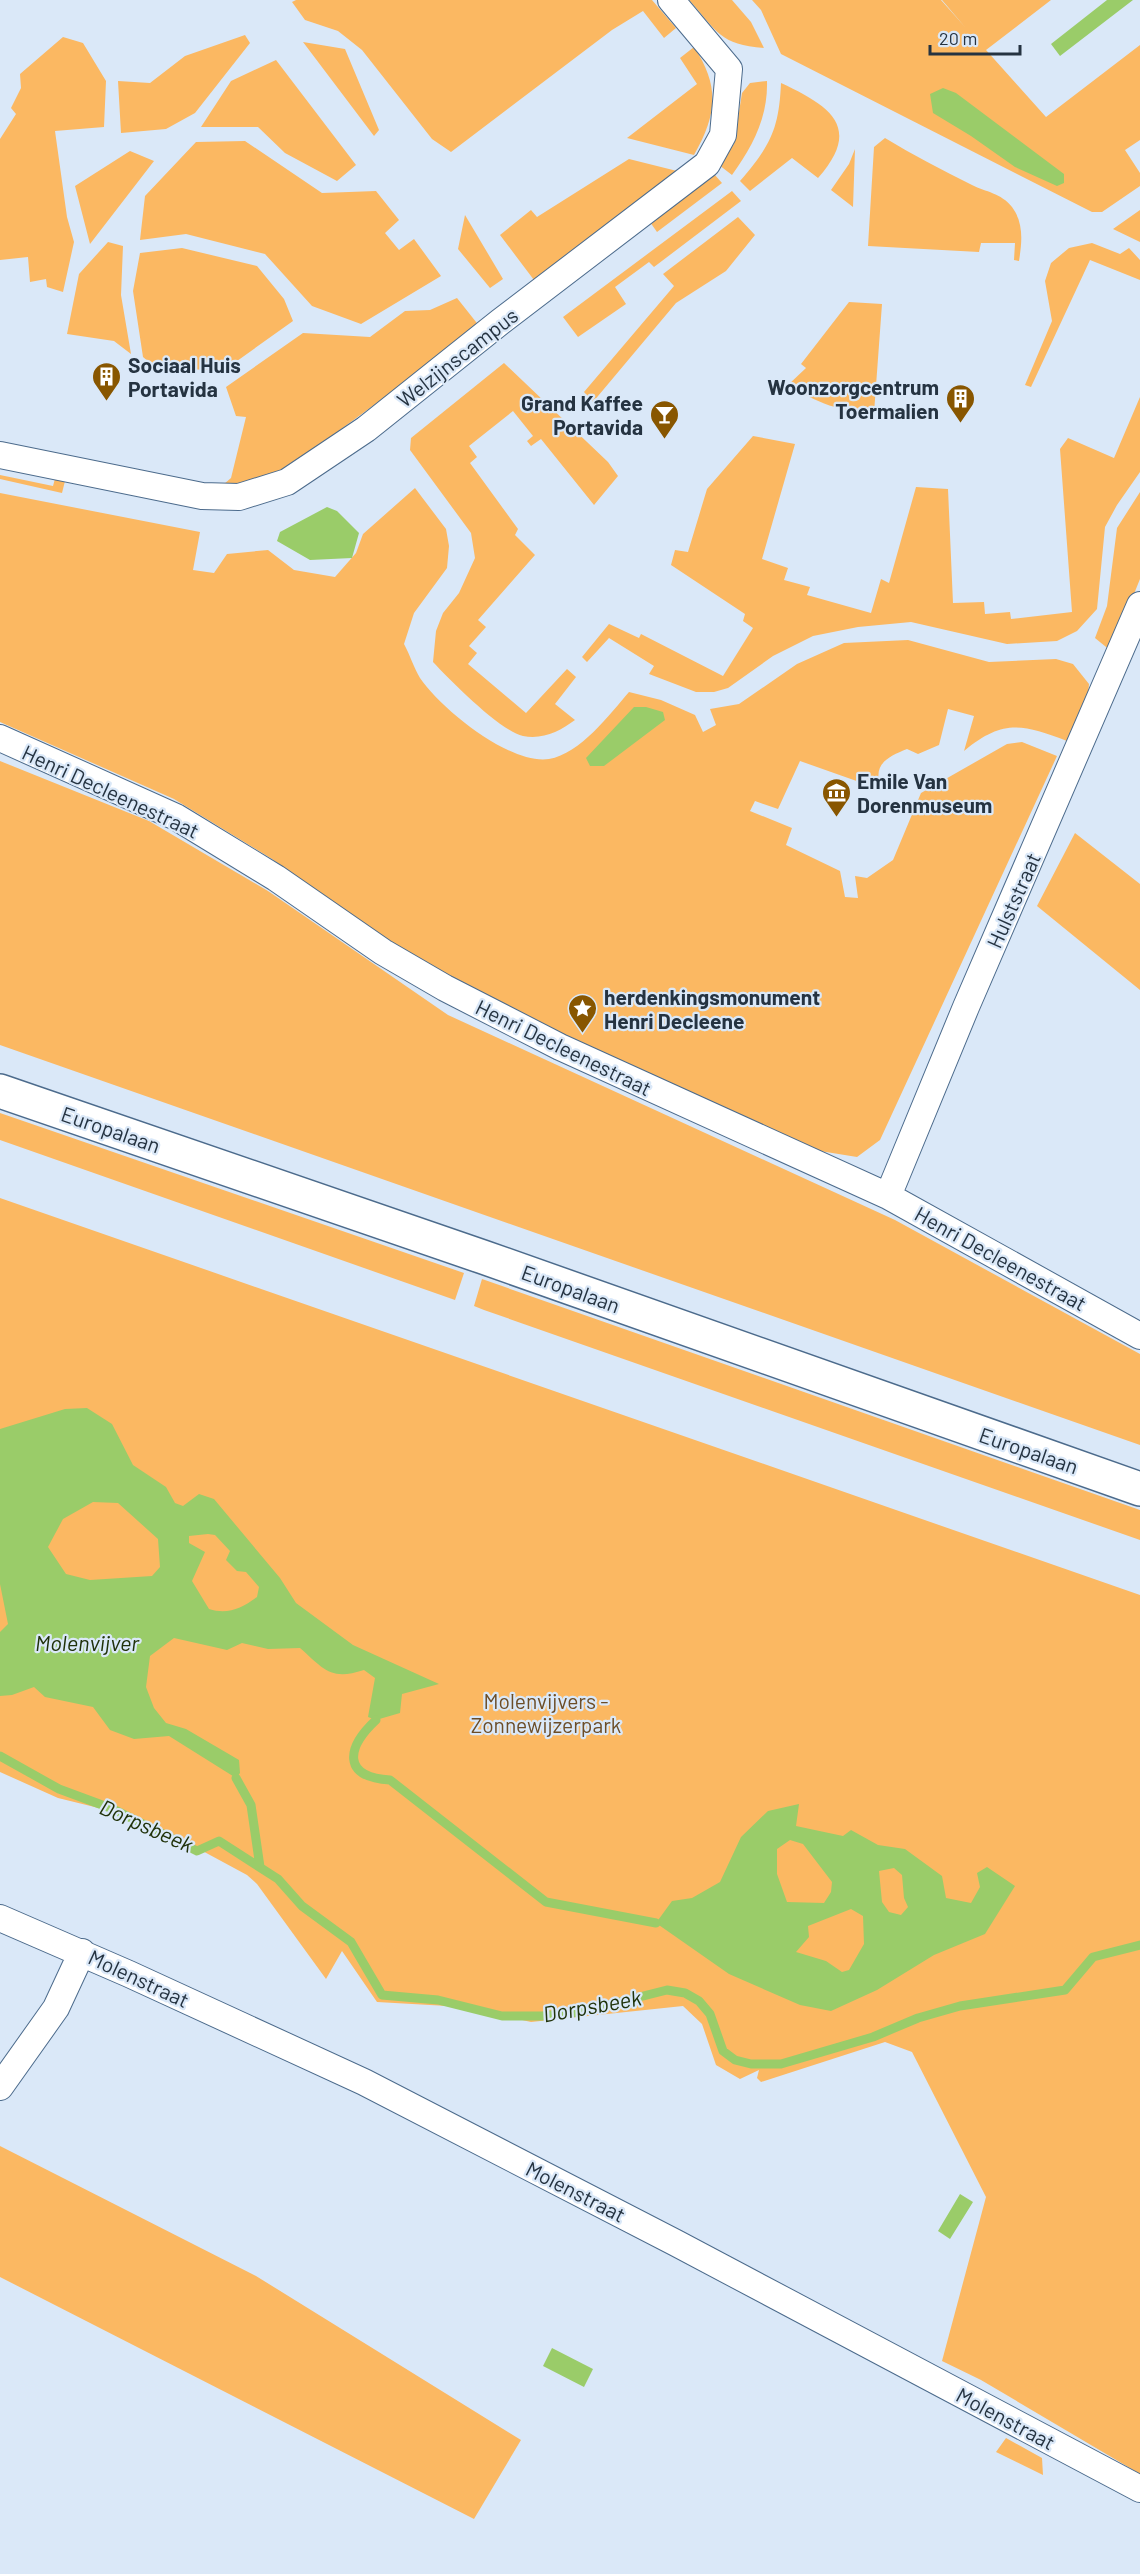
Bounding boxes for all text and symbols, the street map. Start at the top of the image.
scale bar [930,18,1020,56]
text: 20 m [939,27,977,49]
street label: Welzijnscampus [392,302,522,412]
place label: Sociaal Huis Portavida [128,352,241,401]
building icon: Sociaal Huis Portavida [91,360,123,402]
place label: Woonzorgcentrum Toermalien [767,374,939,423]
building icon: Woonzorgcentrum Toermalien [944,382,976,424]
place label: Grand Kaffee Portavida [521,390,643,439]
bar icon: Grand Kaffee Portavida [648,398,680,440]
street label: Henri Decleenestraat [19,739,203,843]
place label: Emile Van Dorenmuseum [857,768,992,817]
museum icon: Emile Van Dorenmuseum [820,776,852,818]
street label: Hulststraat [981,848,1045,952]
place label: herdenkingsmonument Henri Decleene [604,984,820,1033]
place icon: herdenkingsmonument Henri Decleene [567,992,599,1034]
street label: Henri Decleenestraat [472,994,656,1100]
street label: Europalaan [58,1100,164,1158]
street label: Henri Decleenestraat [911,1200,1091,1316]
street label: Europalaan [518,1259,624,1317]
street label: Europalaan [976,1421,1082,1479]
water label: Molenvijver [35,1629,140,1655]
park label: Molenvijvers - Zonnewijzerpark [471,1688,621,1737]
water label: Dorpsbeek [96,1793,198,1857]
street label: Molenstraat [85,1944,193,2012]
water label: Dorpsbeek [541,1983,644,2026]
street label: Molenstraat [522,2155,630,2227]
street label: Molenstraat [952,2382,1060,2454]

